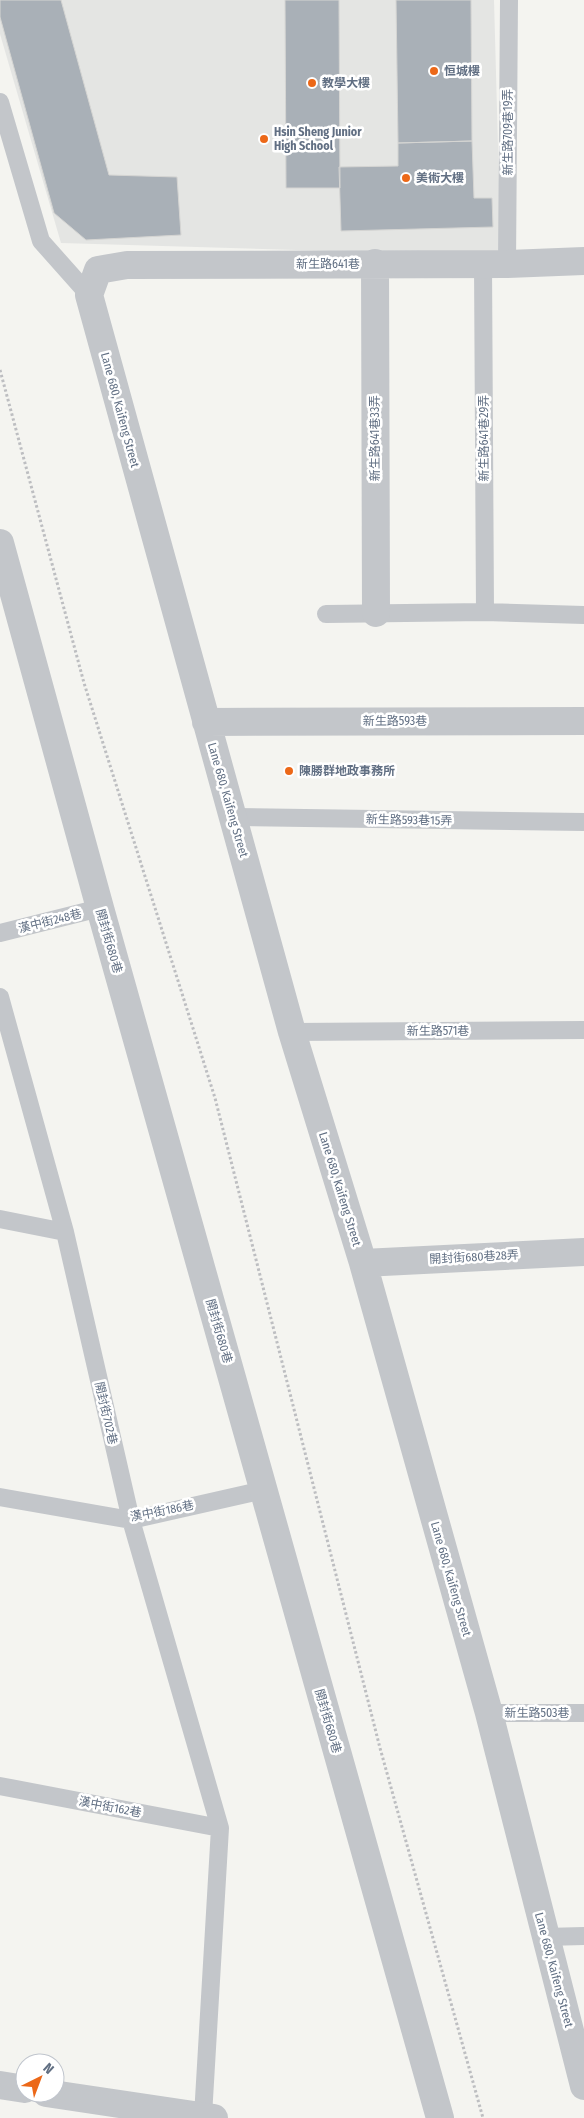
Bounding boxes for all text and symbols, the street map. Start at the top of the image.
place label: 恒城樓 [444,64,480,78]
marker: 恒城樓 [428,65,440,77]
place label: 教學大樓 [322,76,370,90]
marker: 教學大樓 [306,77,318,89]
street label: 新生路709巷19弄 [501,88,515,176]
place label: Hsin Sheng Junior High School [274,125,362,153]
marker: Hsin Sheng Junior High School [258,133,270,145]
place label: 美術大樓 [416,171,464,185]
marker: 美術大樓 [400,172,412,184]
street label: 新生路641巷 [296,257,360,271]
street label: Lane 680, Kaifeng Street [98,351,142,469]
street label: 新生路641巷33弄 [368,395,382,481]
street label: 新生路641巷29弄 [477,395,491,481]
street label: 新生路593巷 [363,714,427,728]
street label: Lane 680, Kaifeng Street [205,741,251,859]
place label: 陳勝群地政事務所 [299,764,395,778]
marker: 陳勝群地政事務所 [283,765,295,777]
street label: 新生路593巷15弄 [366,812,452,828]
street label: 漢中街248巷 [17,906,83,936]
street label: 開封街680巷 [93,907,125,975]
street label: 新生路571巷 [407,1024,469,1038]
street label: Lane 680, Kaifeng Street [316,1130,364,1248]
street label: 開封街680巷28弄 [429,1248,519,1266]
street label: 開封街680巷 [203,1297,235,1365]
street label: 開封街702巷 [92,1380,120,1446]
street label: 漢中街186巷 [129,1498,195,1524]
street label: Lane 680, Kaifeng Street [428,1520,474,1638]
street label: 開封街680巷 [312,1687,344,1755]
street label: 新生路503巷 [504,1706,570,1720]
street label: 漢中街162巷 [77,1794,143,1820]
street label: Lane 680, Kaifeng Street [532,1911,576,2029]
north arrow [15,2053,65,2103]
text: N [40,2060,57,2078]

